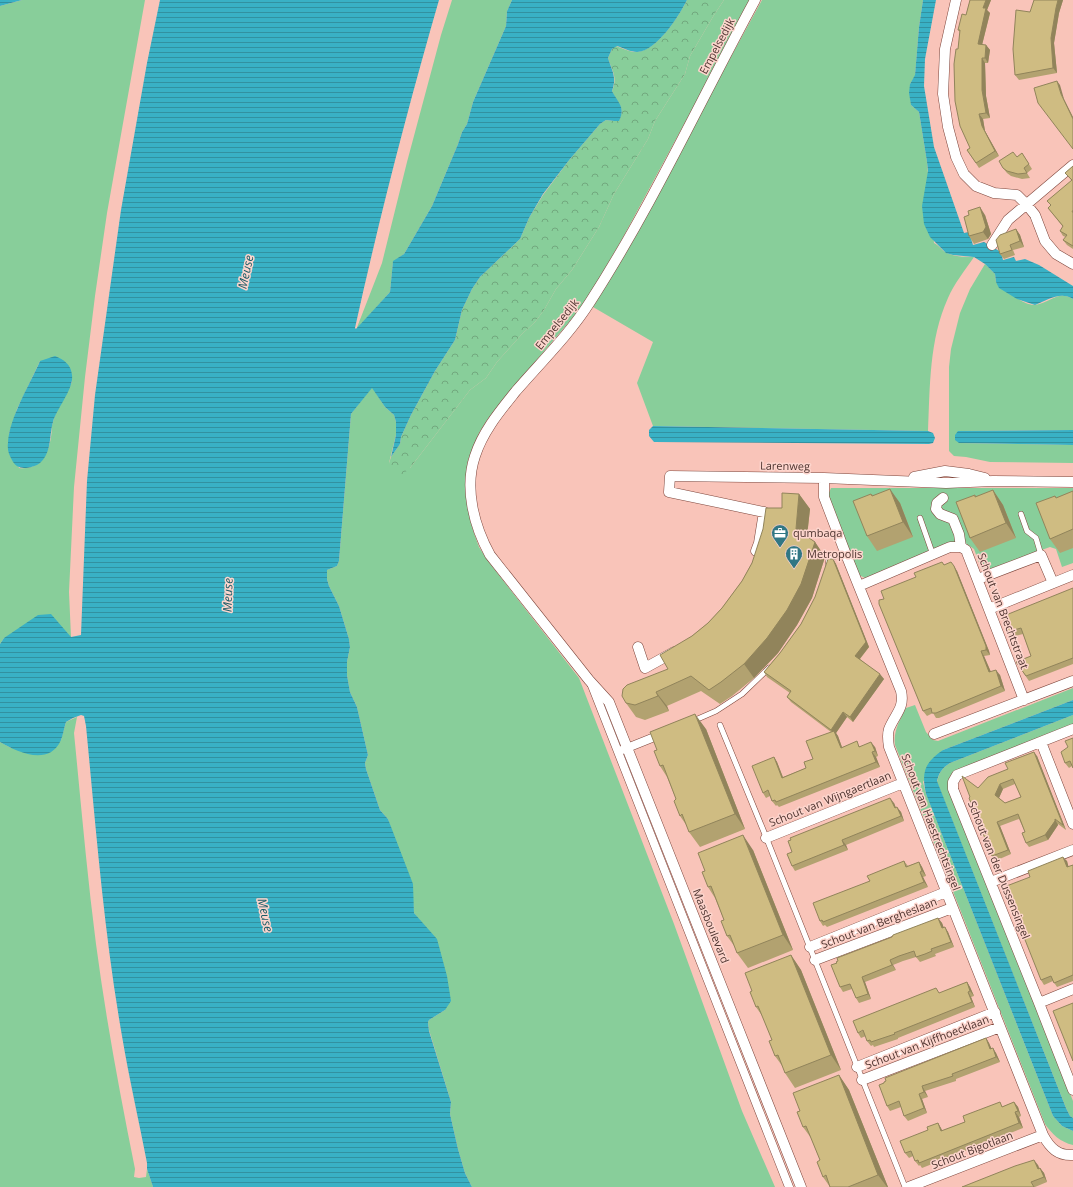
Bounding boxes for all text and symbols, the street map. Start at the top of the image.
street label: Empelsedijk [696,15,738,76]
water label: Meuse [234,253,257,290]
street label: Empelsedijk [531,295,582,352]
street label: Larenweg [760,458,810,473]
office icon: qumbaqa [770,523,790,548]
place label: qumbaqa [793,525,842,540]
building icon: Metropolis [784,544,804,569]
place label: Metropolis [807,546,862,561]
street label: Schout van Brechtstraat [974,551,1033,671]
water label: Meuse [218,578,237,612]
street label: Schout van Haestrechtsingel [898,751,964,892]
street label: Schout van Wijngaertlaan [767,767,893,830]
street label: Schout van der Dussensingel [965,799,1034,941]
street label: Maasboulevard [690,886,733,965]
street label: Schout van Bergheslaan [819,893,939,952]
water label: Meuse [254,896,277,933]
street label: Schout van Kijffhoecklaan [863,1011,991,1072]
street label: Schout Bigotlaan [929,1127,1015,1172]

